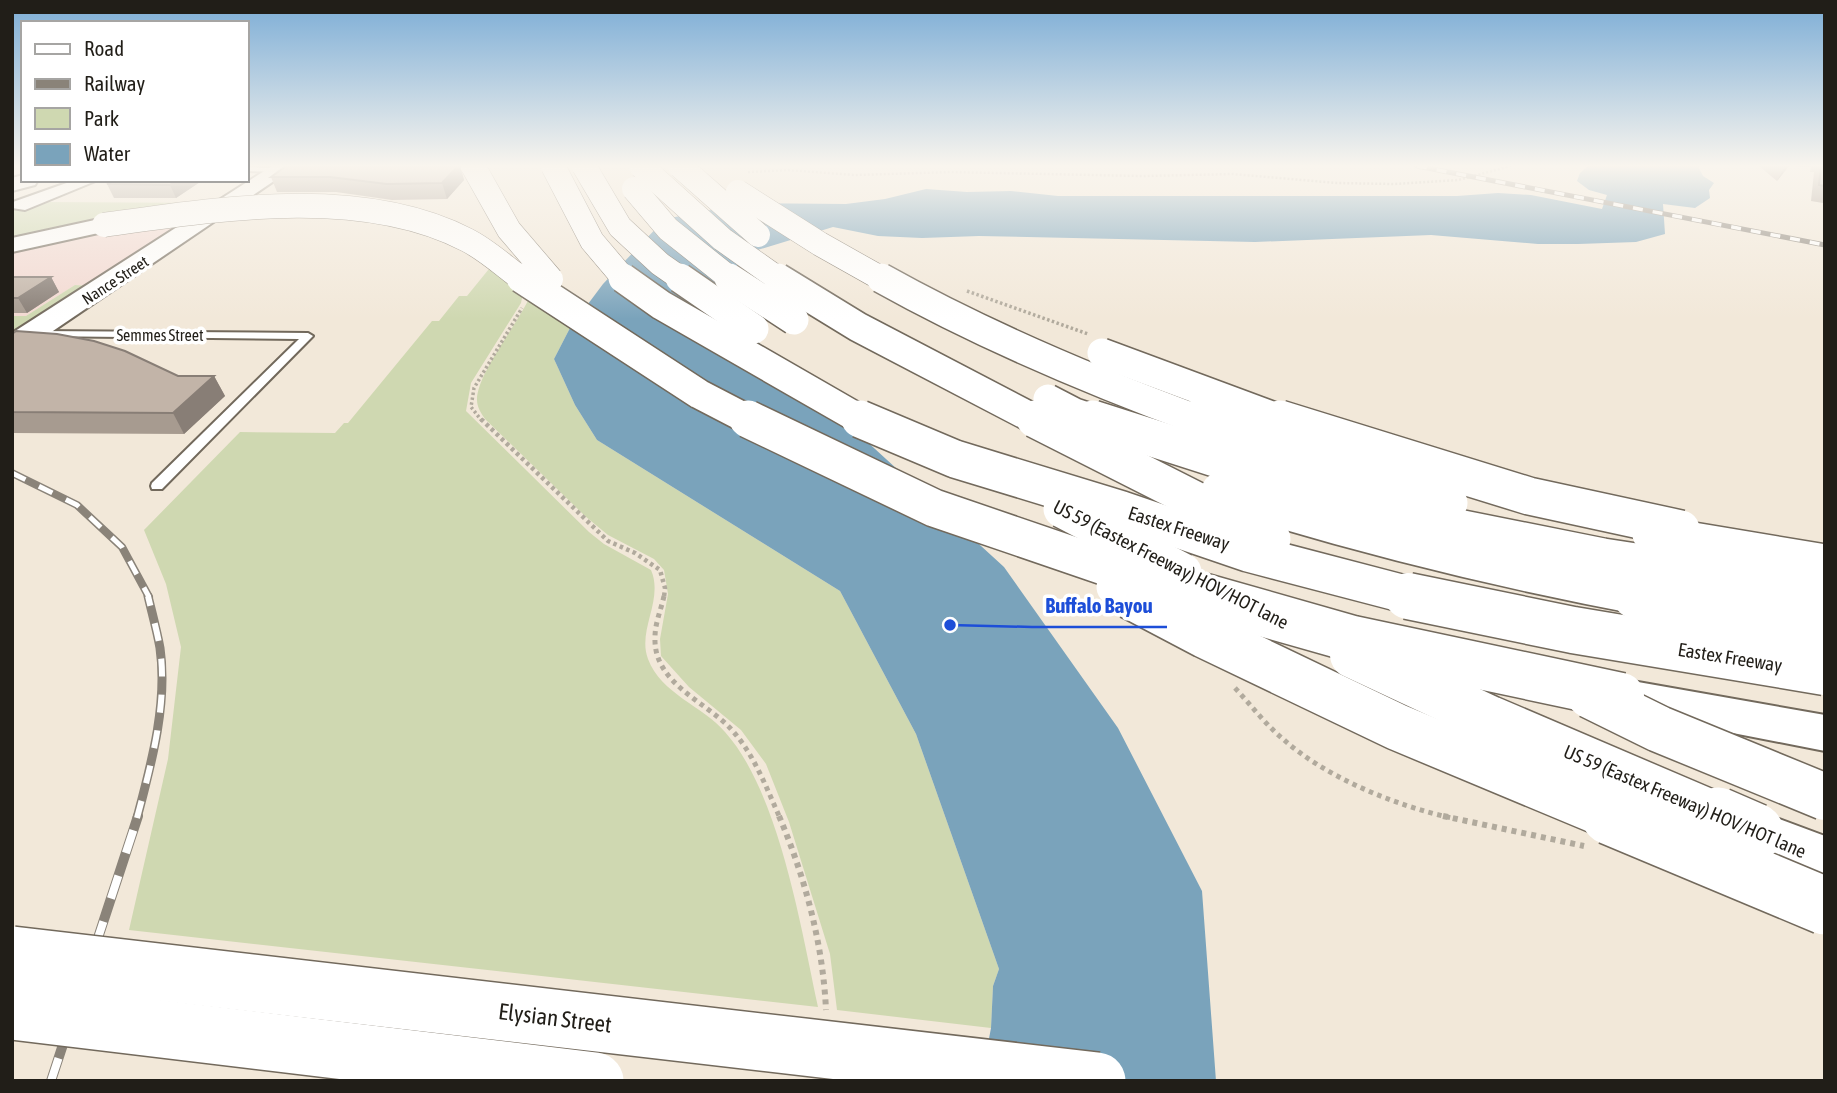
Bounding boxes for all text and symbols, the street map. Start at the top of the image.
legend [21,21,248,182]
text: Road [84,36,124,60]
text: Railway [84,71,146,95]
text: Park [84,106,119,130]
text: Water [84,141,131,165]
street label: Nance Street [79,252,152,308]
street label: Semmes Street [116,326,204,344]
street label: US 59 (Eastex Freeway) HOV/HOT lane [1050,495,1292,633]
street label: Eastex Freeway [1126,501,1233,555]
callout: Buffalo Bayou [1032,585,1167,627]
text: Buffalo Bayou [1045,593,1153,617]
street label: Eastex Freeway [1676,638,1784,676]
street label: US 59 (Eastex Freeway) HOV/HOT lane [1560,740,1810,862]
street label: Elysian Street [497,998,613,1038]

